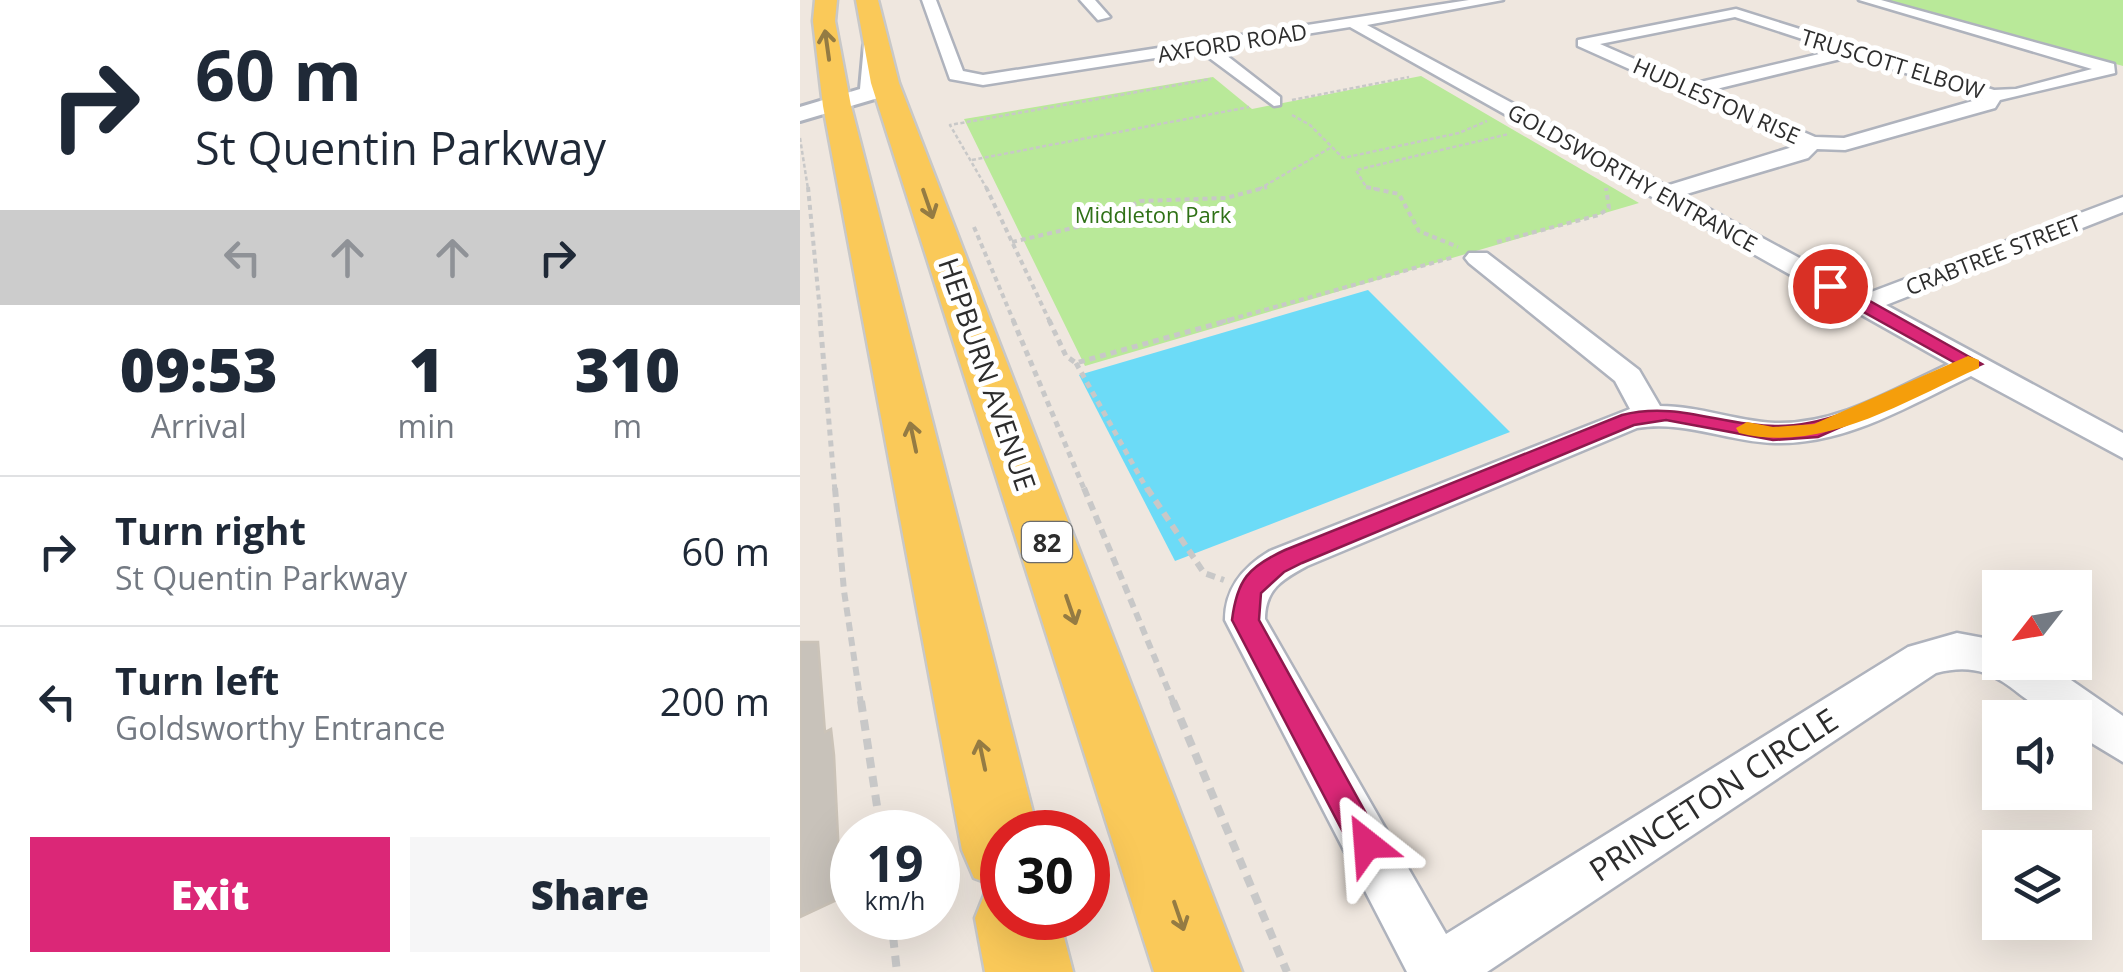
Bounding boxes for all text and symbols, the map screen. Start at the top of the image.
street label: AXFORD ROAD [1155,15,1309,69]
street label: TRUSCOTT ELBOW [1798,21,1988,105]
text: 60 m [195,26,362,122]
one-way arrow [818,30,836,62]
icon: right [30,40,160,170]
street label: HUDLESTON RISE [1629,50,1805,150]
street label: GOLDSWORTHY ENTRANCE [1503,96,1763,258]
text: St Quentin Parkway [195,117,606,178]
one-way arrow [920,188,938,220]
park label: Middleton Park [1075,199,1232,229]
street label: CRABTREE STREET [1901,207,2085,301]
icon: left [215,230,270,285]
icon: ahead [320,230,375,285]
icon: ahead [425,230,480,285]
icon: right [530,230,585,285]
pin [1788,244,1873,329]
street label: HEPBURN AVENUE [930,252,1046,496]
icon: arrive [1803,259,1858,314]
text: 09:53 [120,328,278,410]
text: 1 [409,328,444,410]
text: 310 [575,328,680,410]
text: Arrival [151,404,247,447]
text: min [398,404,455,447]
text: m [613,404,642,447]
one-way arrow [903,422,921,454]
text: Turn right [115,504,306,556]
road number: 82 [1022,522,1072,562]
icon: right [30,524,85,579]
text: 60 m [681,525,770,577]
text: St Quentin Parkway [115,556,407,599]
north arrow [1982,570,2092,680]
map controls [1982,570,2092,940]
one-way arrow [1063,593,1081,625]
text: Turn left [115,654,279,706]
icon: left [30,674,85,729]
text: 200 m [660,675,770,727]
street label: PRINCETON CIRCLE [1580,697,1846,891]
button: sound [1982,700,2092,810]
text: Goldsworthy Entrance [115,706,446,749]
one-way arrow [972,740,990,772]
position arrow [1315,792,1419,896]
speed limit sign: 30 [980,810,1110,940]
text: 19 [866,829,924,897]
button: layers [1982,830,2092,940]
button: Exit [30,837,390,952]
button: Share [410,837,770,952]
text: km/h [865,883,925,917]
one-way arrow [1171,900,1189,932]

